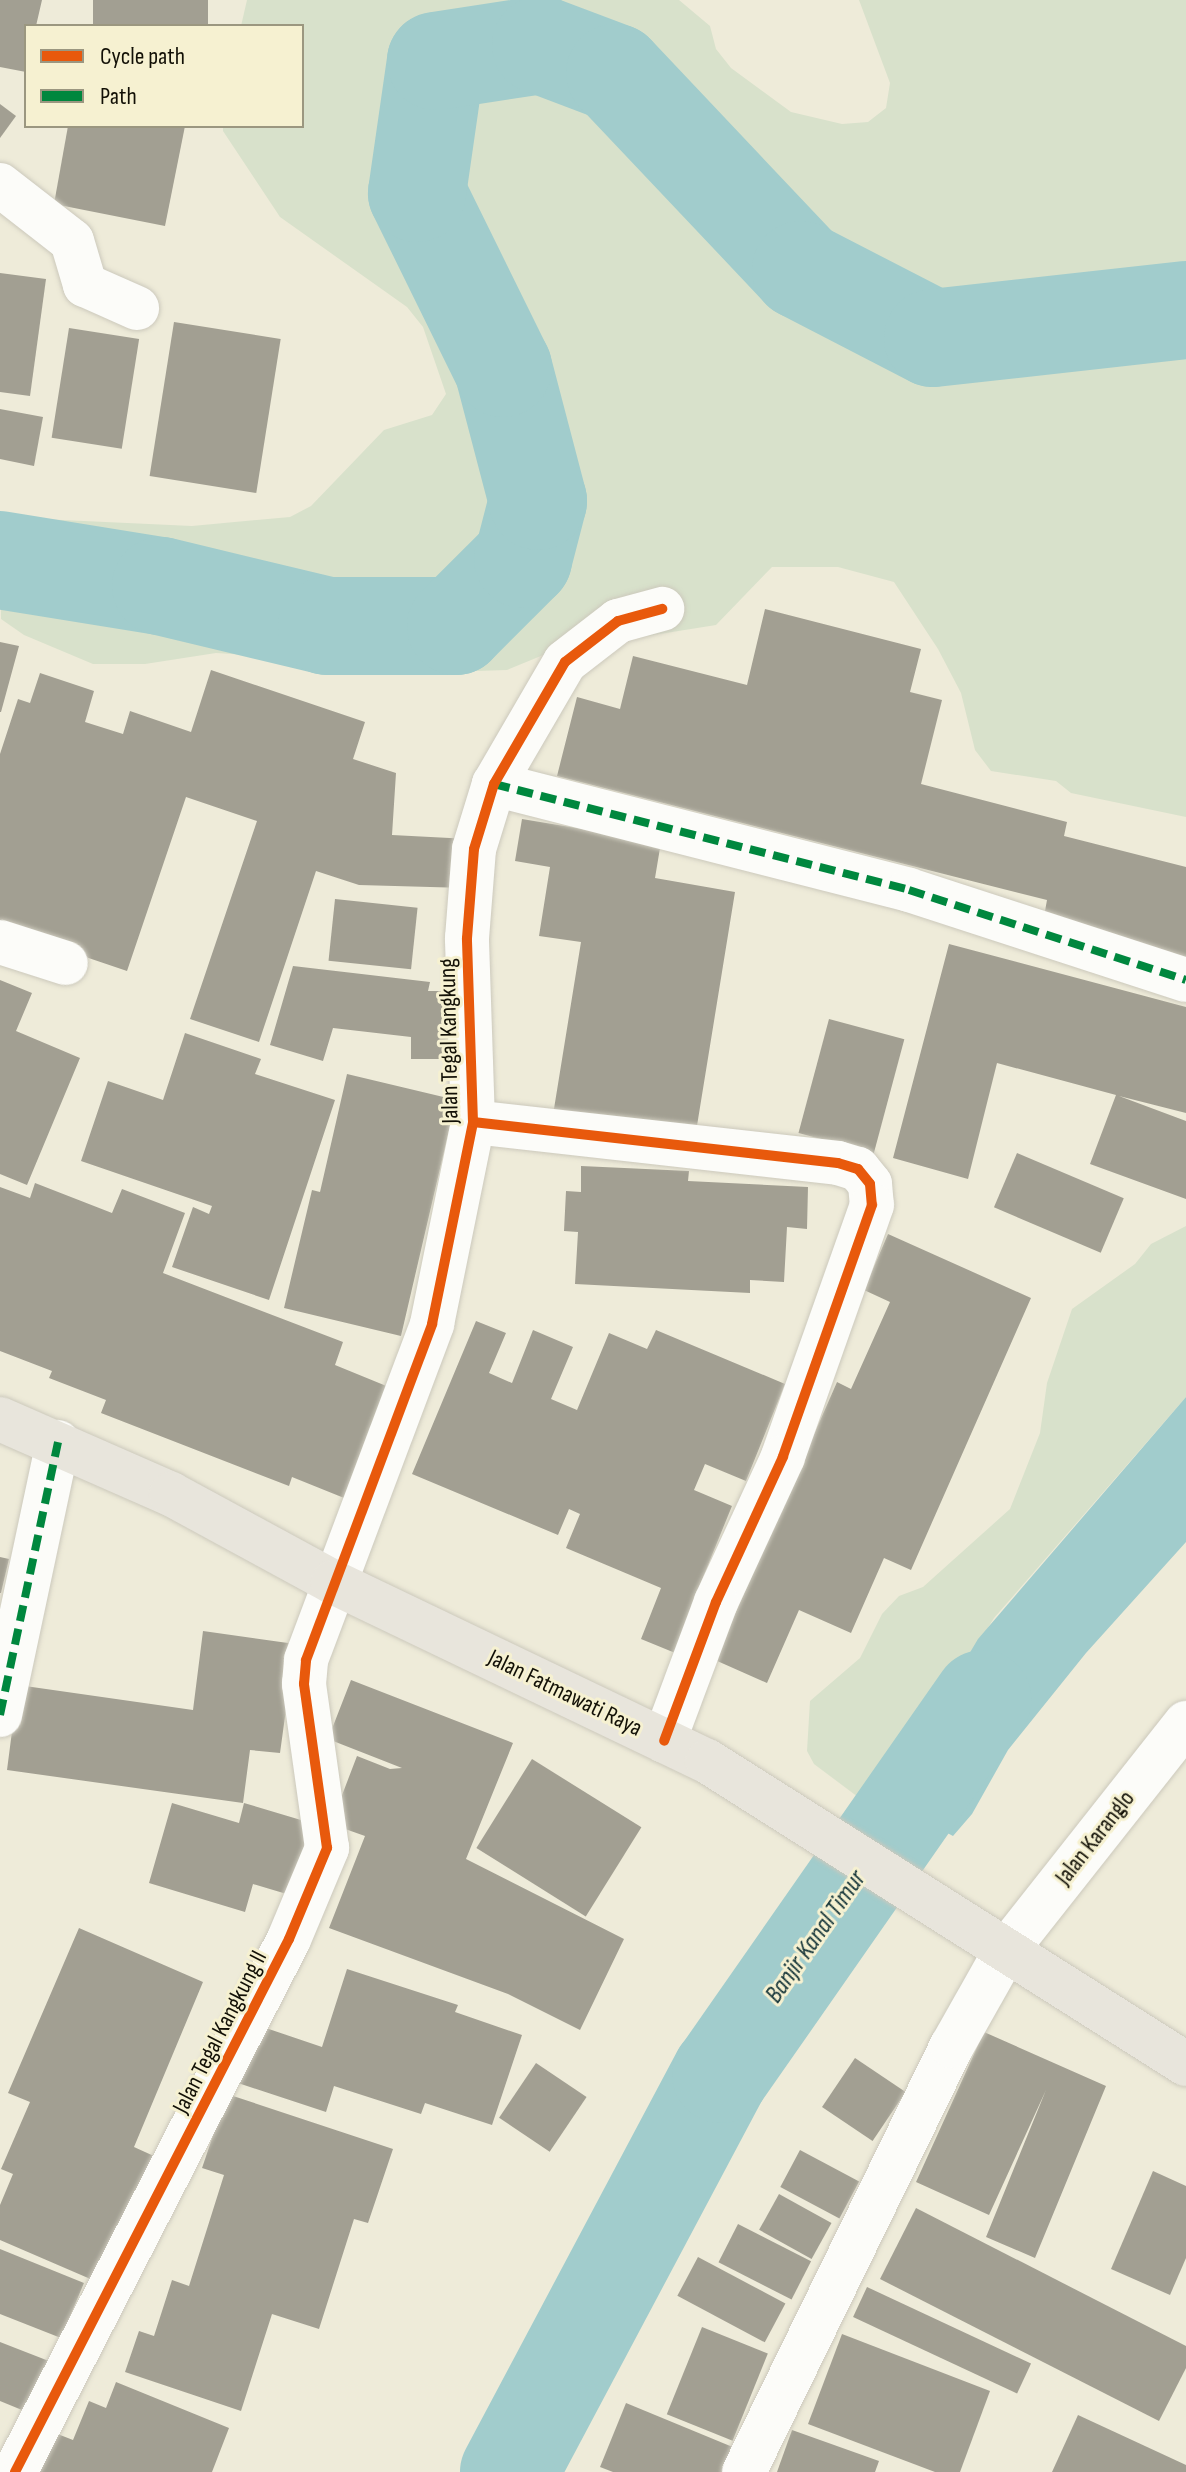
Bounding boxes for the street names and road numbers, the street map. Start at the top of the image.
street label: Jalan Tegal Kangkung [433,958,465,1124]
street label: Jalan Fatmawati Raya [483,1643,647,1743]
street label: Jalan Karanglo [1049,1785,1141,1891]
street label: Jalan Tegal Kangkung II [167,1946,273,2118]

